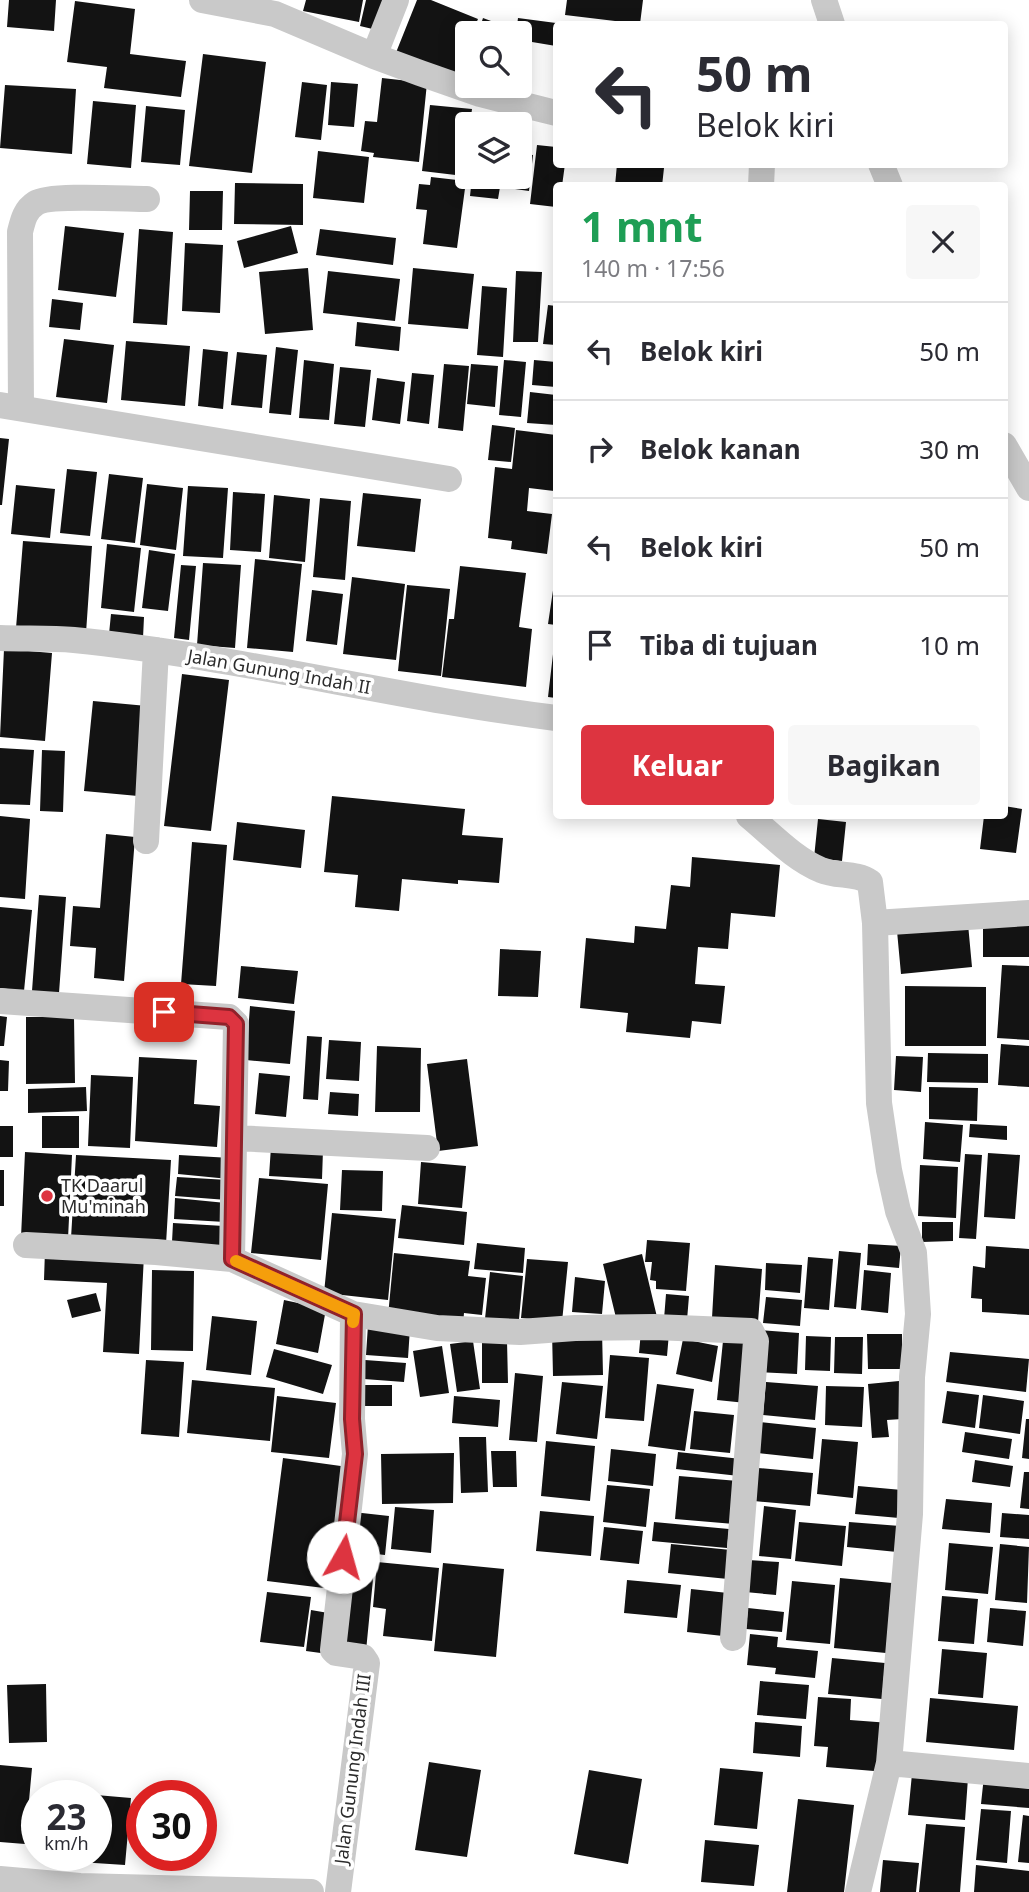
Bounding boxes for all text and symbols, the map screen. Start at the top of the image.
map controls [455,21,532,189]
button: search [455,21,532,98]
text: 50 m [696,40,813,106]
icon: left [581,49,672,140]
text: Belok kiri [696,103,835,146]
button: layers [455,112,532,189]
text: 1 mnt [581,197,702,254]
button: close [906,205,980,279]
text: 140 m · 17:56 [581,252,725,284]
icon: left [581,332,619,370]
text: Belok kiri [640,333,763,369]
text: 50 m [919,333,980,369]
icon: right [581,430,619,468]
text: Belok kanan [640,431,801,467]
text: 30 m [919,431,980,467]
icon: left [581,528,619,566]
text: Belok kiri [640,529,763,565]
text: 50 m [919,529,980,565]
icon: arrive [581,626,619,664]
text: Tiba di tujuan [640,627,818,663]
text: 10 m [919,627,980,663]
street label: Jalan Gunung Indah II [184,643,373,699]
button: Keluar [581,725,774,805]
button: Bagikan [788,725,980,805]
pin [134,982,194,1042]
icon: arrive [145,993,183,1031]
place label: TK Daarul Mu'minah [61,1173,146,1218]
marker: TK Daarul Mu'minah [39,1188,55,1204]
position arrow [306,1520,380,1594]
street label: Jalan Gunung Indah III [328,1672,376,1867]
speed limit sign: 30 [126,1780,217,1871]
text: 23 [46,1793,87,1840]
text: km/h [44,1831,89,1855]

